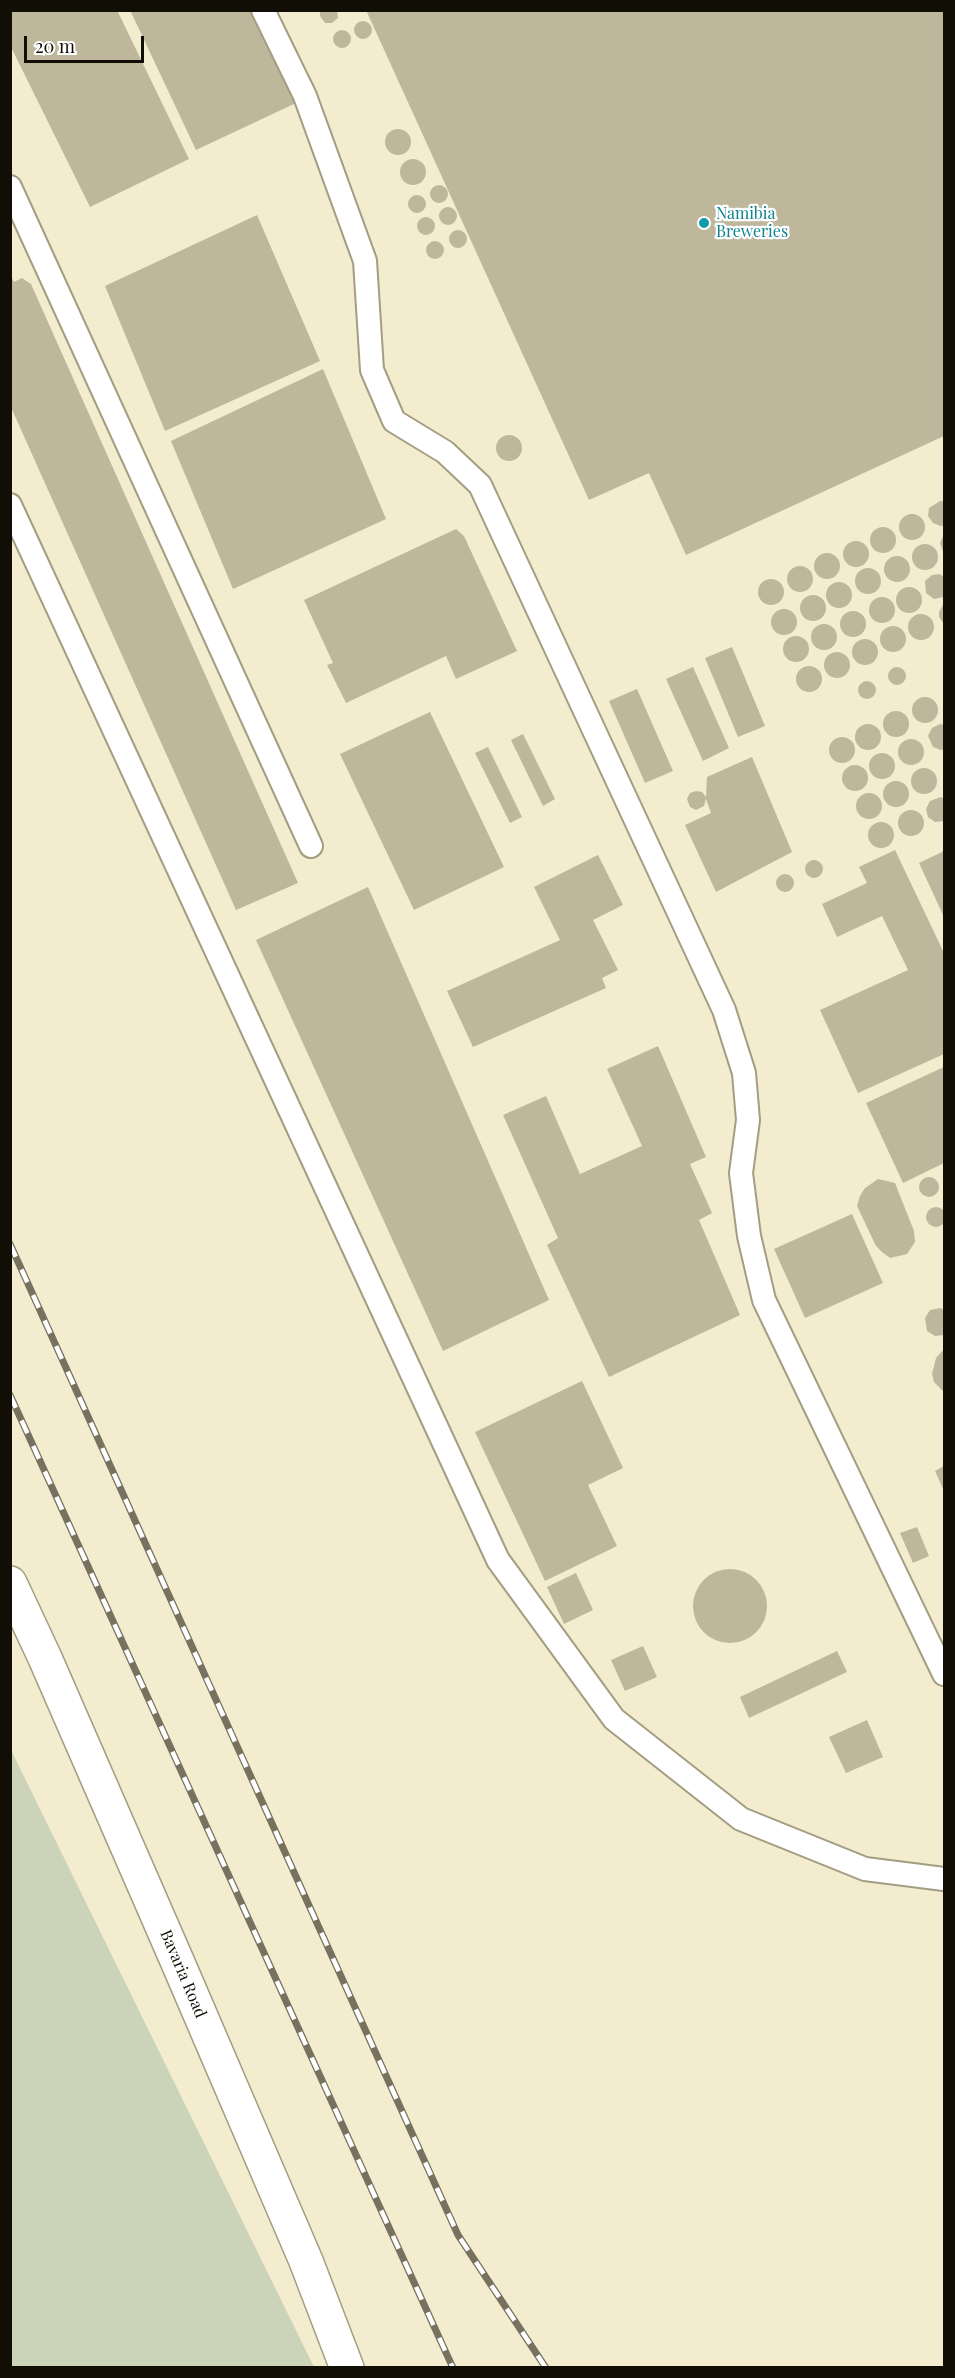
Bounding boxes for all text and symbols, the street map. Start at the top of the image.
scale bar [27,24,147,62]
text: 20 m [35,34,75,58]
place label: Namibia Breweries [716,204,788,242]
marker: Namibia Breweries [697,216,711,230]
street label: Bavaria Road [156,1927,210,2021]

